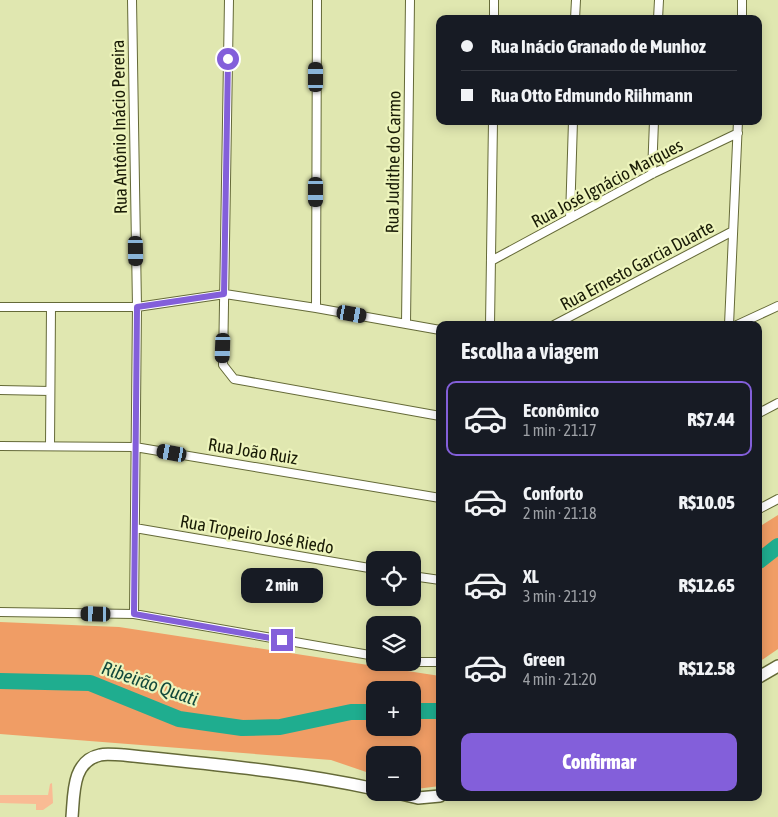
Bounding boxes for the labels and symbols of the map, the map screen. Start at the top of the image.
street label: Rua Antônio Inácio Pereira [107,40,131,214]
route start [217,48,239,70]
car [308,62,323,92]
street label: Rua Judithe do Carmo [381,90,405,234]
street label: Rua José Ignácio Marques [528,134,686,232]
car [308,177,323,207]
street label: Rua Ernesto Garcia Duarte [557,216,717,314]
car [128,236,143,266]
car [335,304,368,324]
car [214,333,231,363]
street label: Rua João Ruiz [207,434,300,469]
car [155,443,188,463]
street label: Rua Tropeiro José Riedo [179,510,335,558]
callout: 2 min [241,568,323,602]
car [80,606,111,622]
route end [271,629,293,651]
water label: Ribeirão Quati [99,656,201,710]

